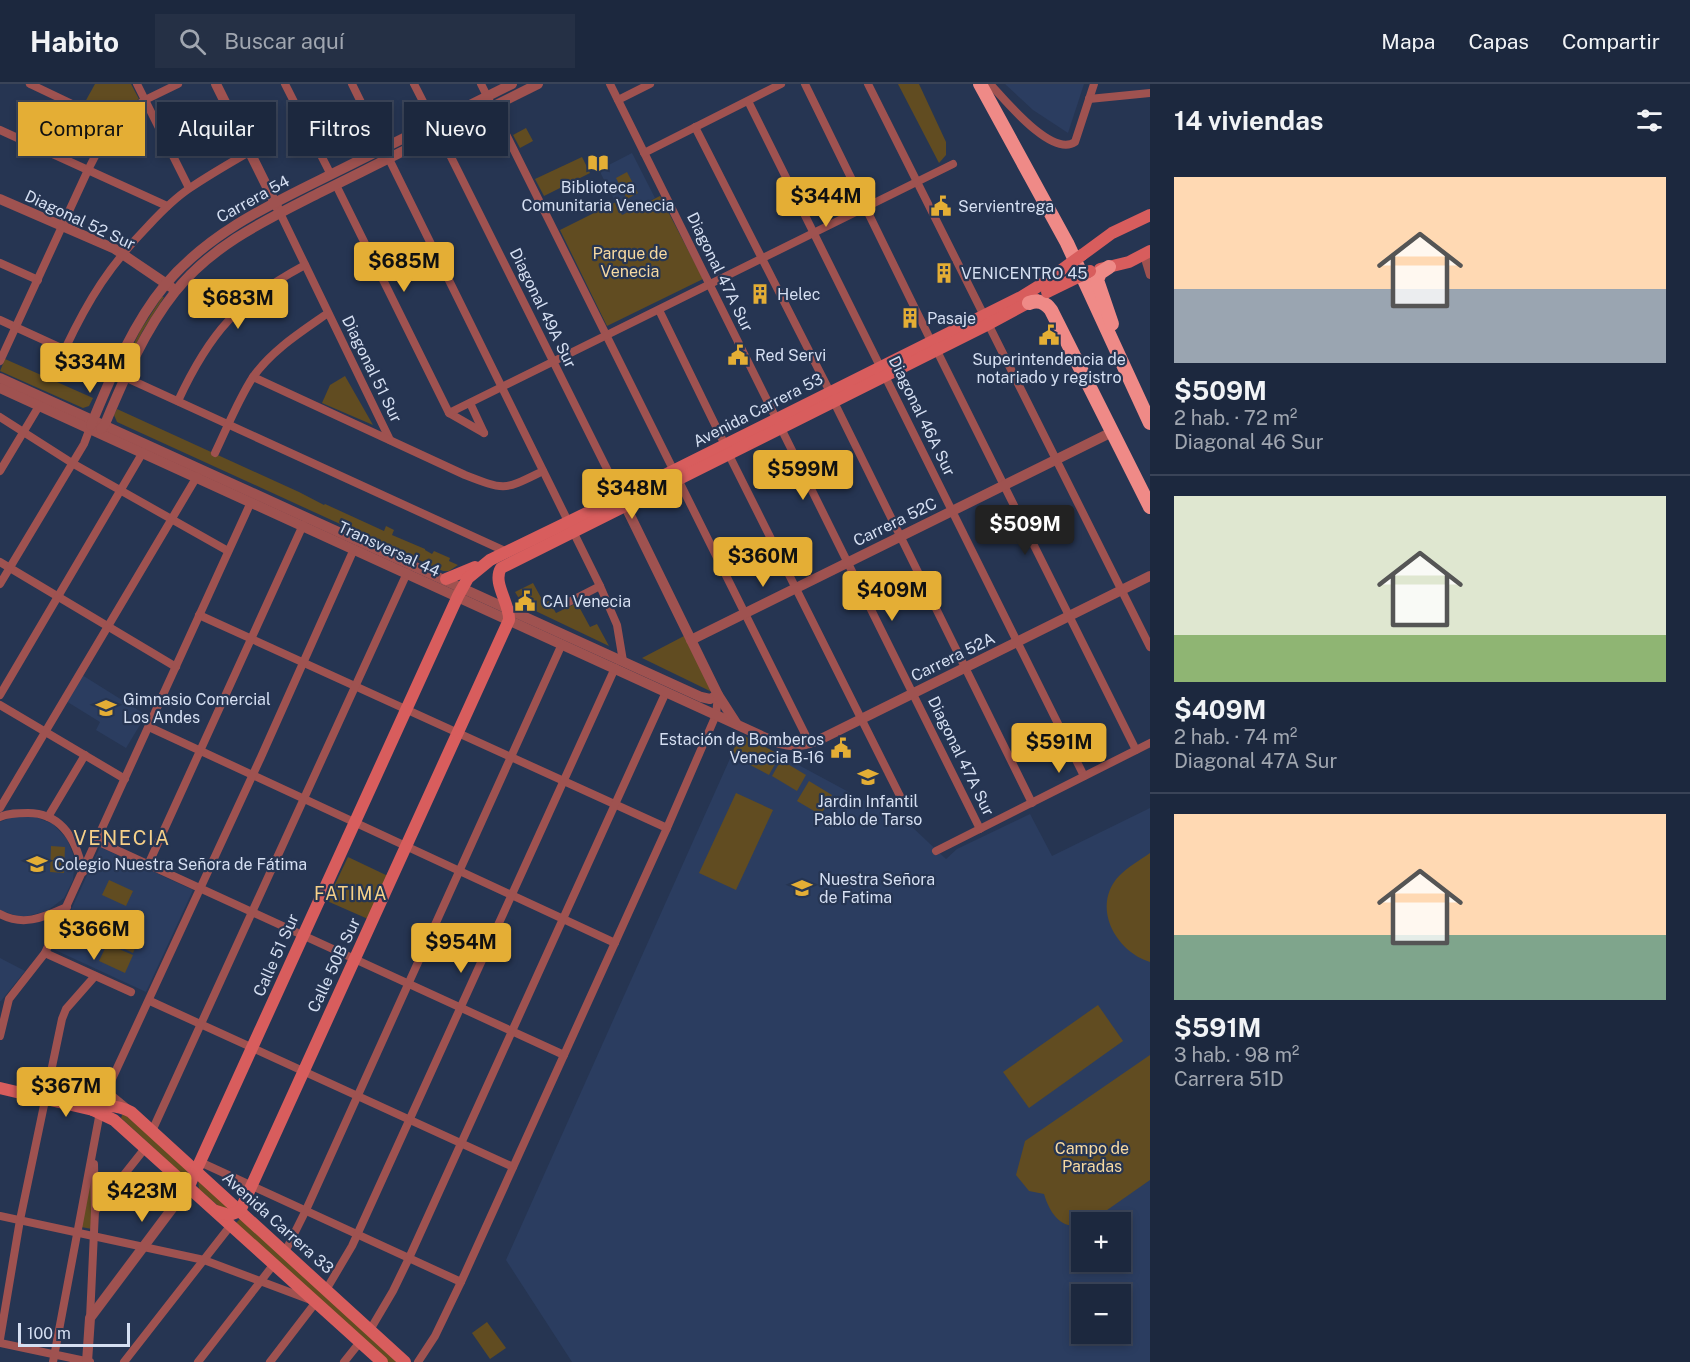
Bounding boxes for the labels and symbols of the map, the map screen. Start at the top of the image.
library icon: Biblioteca Comunitaria Venecia [586,151,610,175]
street label: Carrera 54 [213,171,293,227]
pin: $344M [784,177,868,228]
place label: Biblioteca Comunitaria Venecia [522,178,674,215]
street label: Diagonal 52 Sur [22,186,138,254]
public building icon: Servientrega [929,194,953,218]
place label: Servientrega [958,197,1054,216]
street label: Diagonal 47A Sur [683,209,757,335]
pin: $685M [362,242,446,293]
park label: Parque de Venecia [592,244,668,281]
street label: Diagonal 49A Sur [506,245,580,371]
building icon: VENICENTRO 45 [932,261,956,285]
place label: VENICENTRO 45 [961,264,1087,283]
pin: $683M [196,279,280,330]
building icon: Helec [748,282,772,306]
place label: Helec [777,285,820,304]
building icon: Pasaje [898,306,922,330]
place label: Pasaje [927,309,976,328]
street label: Diagonal 51 Sur [338,313,406,425]
public building icon: Superintendencia de notariado y registro [1037,323,1061,347]
pin: $334M [48,343,132,394]
public building icon: Red Servi [726,343,750,367]
place label: Red Servi [755,346,826,365]
place label: Superintendencia de notariado y registro [972,350,1126,387]
street label: Diagonal 46A Sur [885,353,959,479]
street label: Avenida Carrera 53 [690,369,826,451]
pin: $599M [761,450,845,501]
pin: $348M [590,469,674,520]
street label: Carrera 52C [850,494,940,550]
pin: $509M [983,505,1067,556]
street label: Transversal 44 [335,517,443,581]
pin: $360M [721,537,805,588]
pin: $409M [850,571,934,622]
public building icon: CAI Venecia [513,589,537,613]
place label: CAI Venecia [542,592,631,611]
street label: Carrera 52A [908,629,998,685]
place label: Gimnasio Comercial Los Andes [123,690,271,727]
street label: Diagonal 47A Sur [924,693,998,819]
school or university icon: Gimnasio Comercial Los Andes [94,696,118,720]
pin: $591M [1017,723,1101,774]
place label: Estación de Bomberos Venecia B-16 [659,730,824,767]
public building icon: Estación de Bomberos Venecia B-16 [829,736,853,760]
school or university icon: Jardin Infantil Pablo de Tarso [856,765,880,789]
place label: Jardin Infantil Pablo de Tarso [814,792,922,829]
district label: VENECIA [73,826,171,850]
school or university icon: Colegio Nuestra Señora de Fátima [25,852,49,876]
place label: Colegio Nuestra Señora de Fátima [54,855,307,874]
place label: Nuestra Señora de Fatima [819,870,935,907]
school or university icon: Nuestra Señora de Fatima [790,876,814,900]
district label: FATIMA [314,883,388,904]
pin: $366M [52,910,136,961]
street label: Calle 51 Sur [249,911,303,999]
street label: Calle 50B Sur [304,914,364,1016]
pin: $954M [419,923,503,974]
pin: $367M [24,1067,108,1118]
park label: Campo de Paradas [1055,1139,1129,1176]
street label: Avenida Carrera 33 [219,1168,337,1278]
pin: $423M [100,1172,184,1223]
scale bar [18,1320,130,1348]

